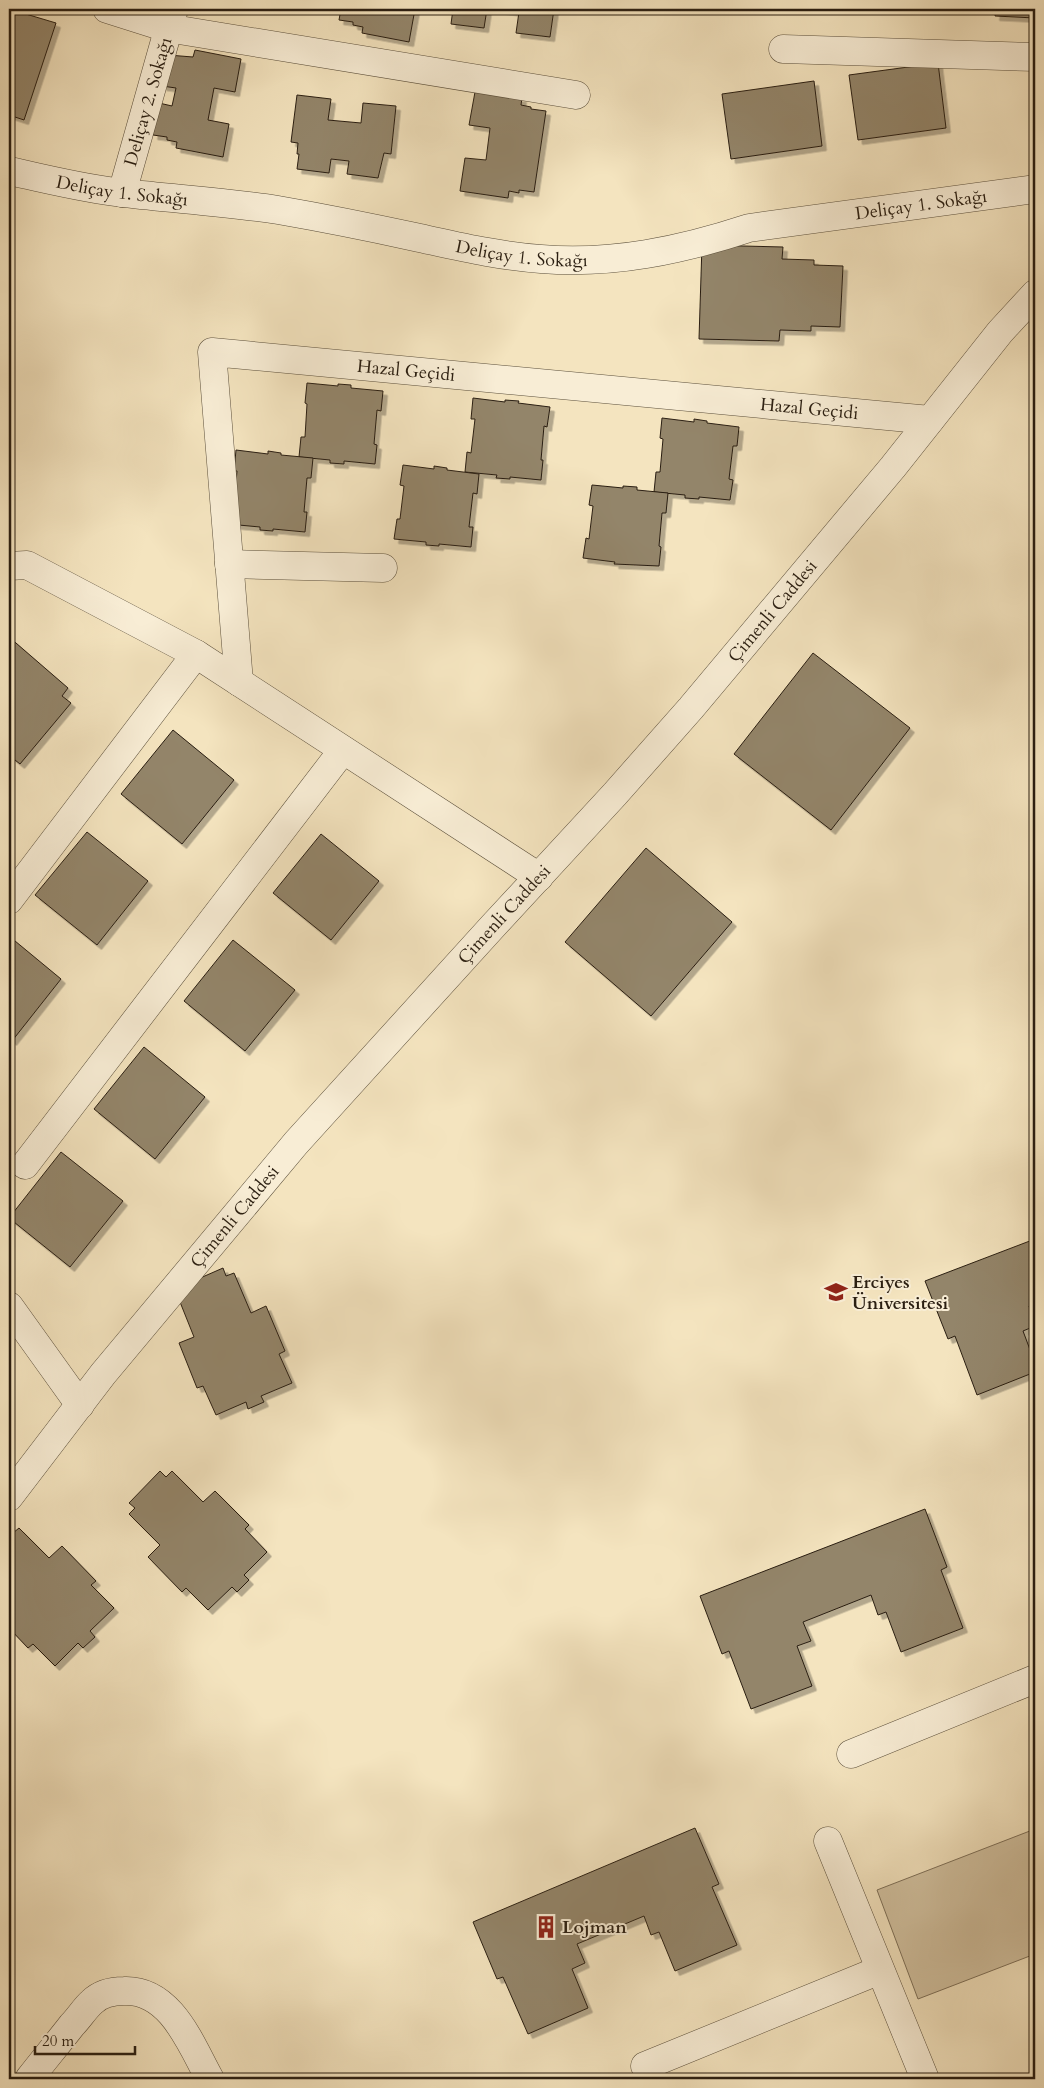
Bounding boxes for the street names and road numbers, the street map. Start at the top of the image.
street label: Deliçay 2. Sokağı [118,34,178,169]
street label: Deliçay 1. Sokağı [54,169,189,212]
street label: Deliçay 1. Sokağı [853,183,988,226]
street label: Deliçay 1. Sokağı [453,234,588,273]
street label: Hazal Geçidi [356,353,456,387]
street label: Hazal Geçidi [759,391,859,426]
street label: Çimenli Caddesi [722,554,823,668]
street label: Çimenli Caddesi [452,859,556,970]
street label: Çimenli Caddesi [184,1160,285,1273]

